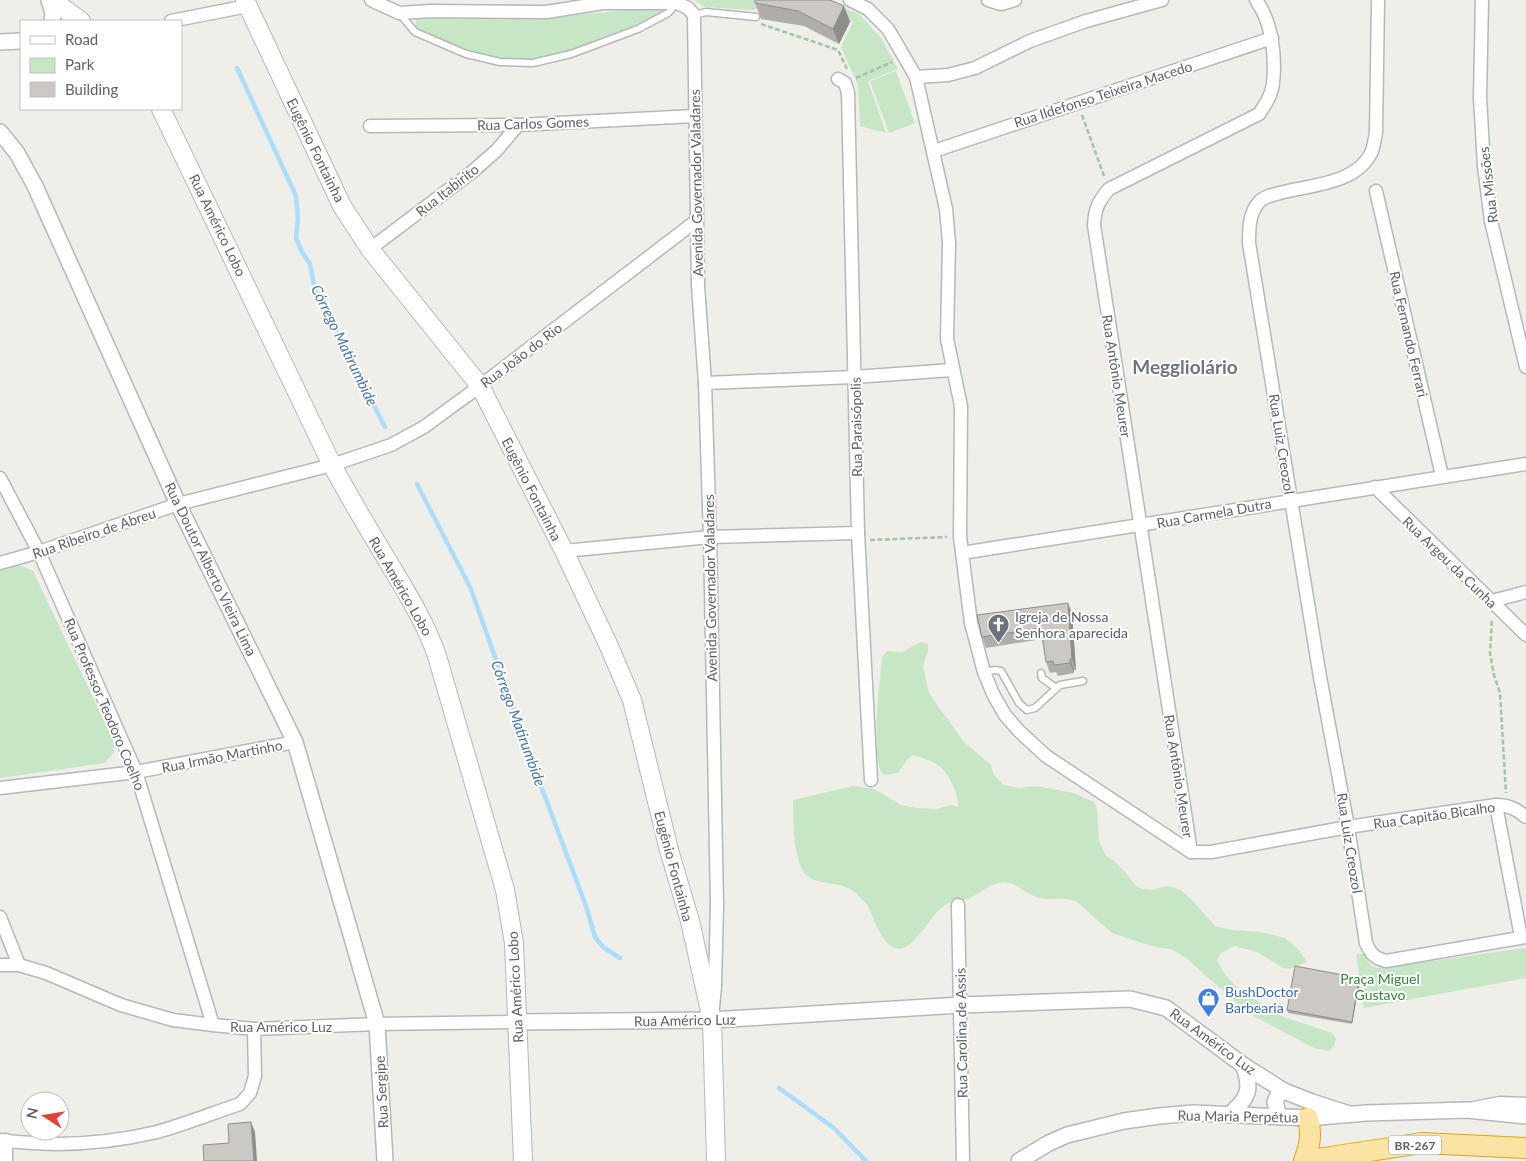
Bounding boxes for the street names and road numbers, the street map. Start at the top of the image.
street label: Rua Ildefonso Teixeira Macedo [1012,57,1194,131]
street label: Avenida Governador Valadares [686,89,706,277]
street label: Eugênio Fontainha [283,95,349,205]
street label: Rua Carlos Gomes [477,113,589,133]
street label: Rua Missões [1475,146,1501,224]
street label: Rua Itabirito [412,160,482,220]
street label: Rua Américo Lobo [186,171,250,279]
street label: Rua Fernando Ferrari [1386,269,1432,399]
street label: Rua Antônio Meurer [1099,313,1135,439]
street label: Rua João do Rio [477,319,565,391]
street label: Rua Paraisópolis [847,377,865,477]
street label: Rua Luiz Creozol [1266,393,1298,495]
street label: Eugênio Fontainha [499,434,565,544]
street label: Rua Doutor Alberto Vieira Lima [161,479,261,659]
street label: Avenida Governador Valadares [700,494,720,682]
street label: Rua Carmela Dutra [1155,495,1273,531]
street label: Rua Ribeiro de Abreu [30,504,158,562]
street label: Rua Argeu da Cunha [1399,513,1501,611]
street label: Rua Américo Lobo [366,533,436,639]
street label: Rua Professor Teodoro Coelho [61,615,149,793]
street label: Rua Antônio Meurer [1161,713,1197,839]
street label: Rua Irmão Martinho [160,736,284,776]
street label: Rua Luiz Creozol [1334,792,1366,894]
street label: Rua Capitão Bicalho [1372,798,1496,832]
street label: Eugênio Fontainha [651,809,697,923]
street label: Rua Américo Lobo [504,931,526,1043]
street label: Rua Carolina de Assis [951,968,971,1098]
street label: Rua Américo Luz [1167,1004,1259,1078]
street label: Rua Américo Luz [634,1011,736,1029]
street label: Rua Américo Luz [230,1018,332,1035]
street label: Rua Sergipe [371,1055,391,1129]
street label: Rua Maria Perpétua [1177,1106,1299,1126]
road number: BR-267 [1389,1136,1441,1154]

